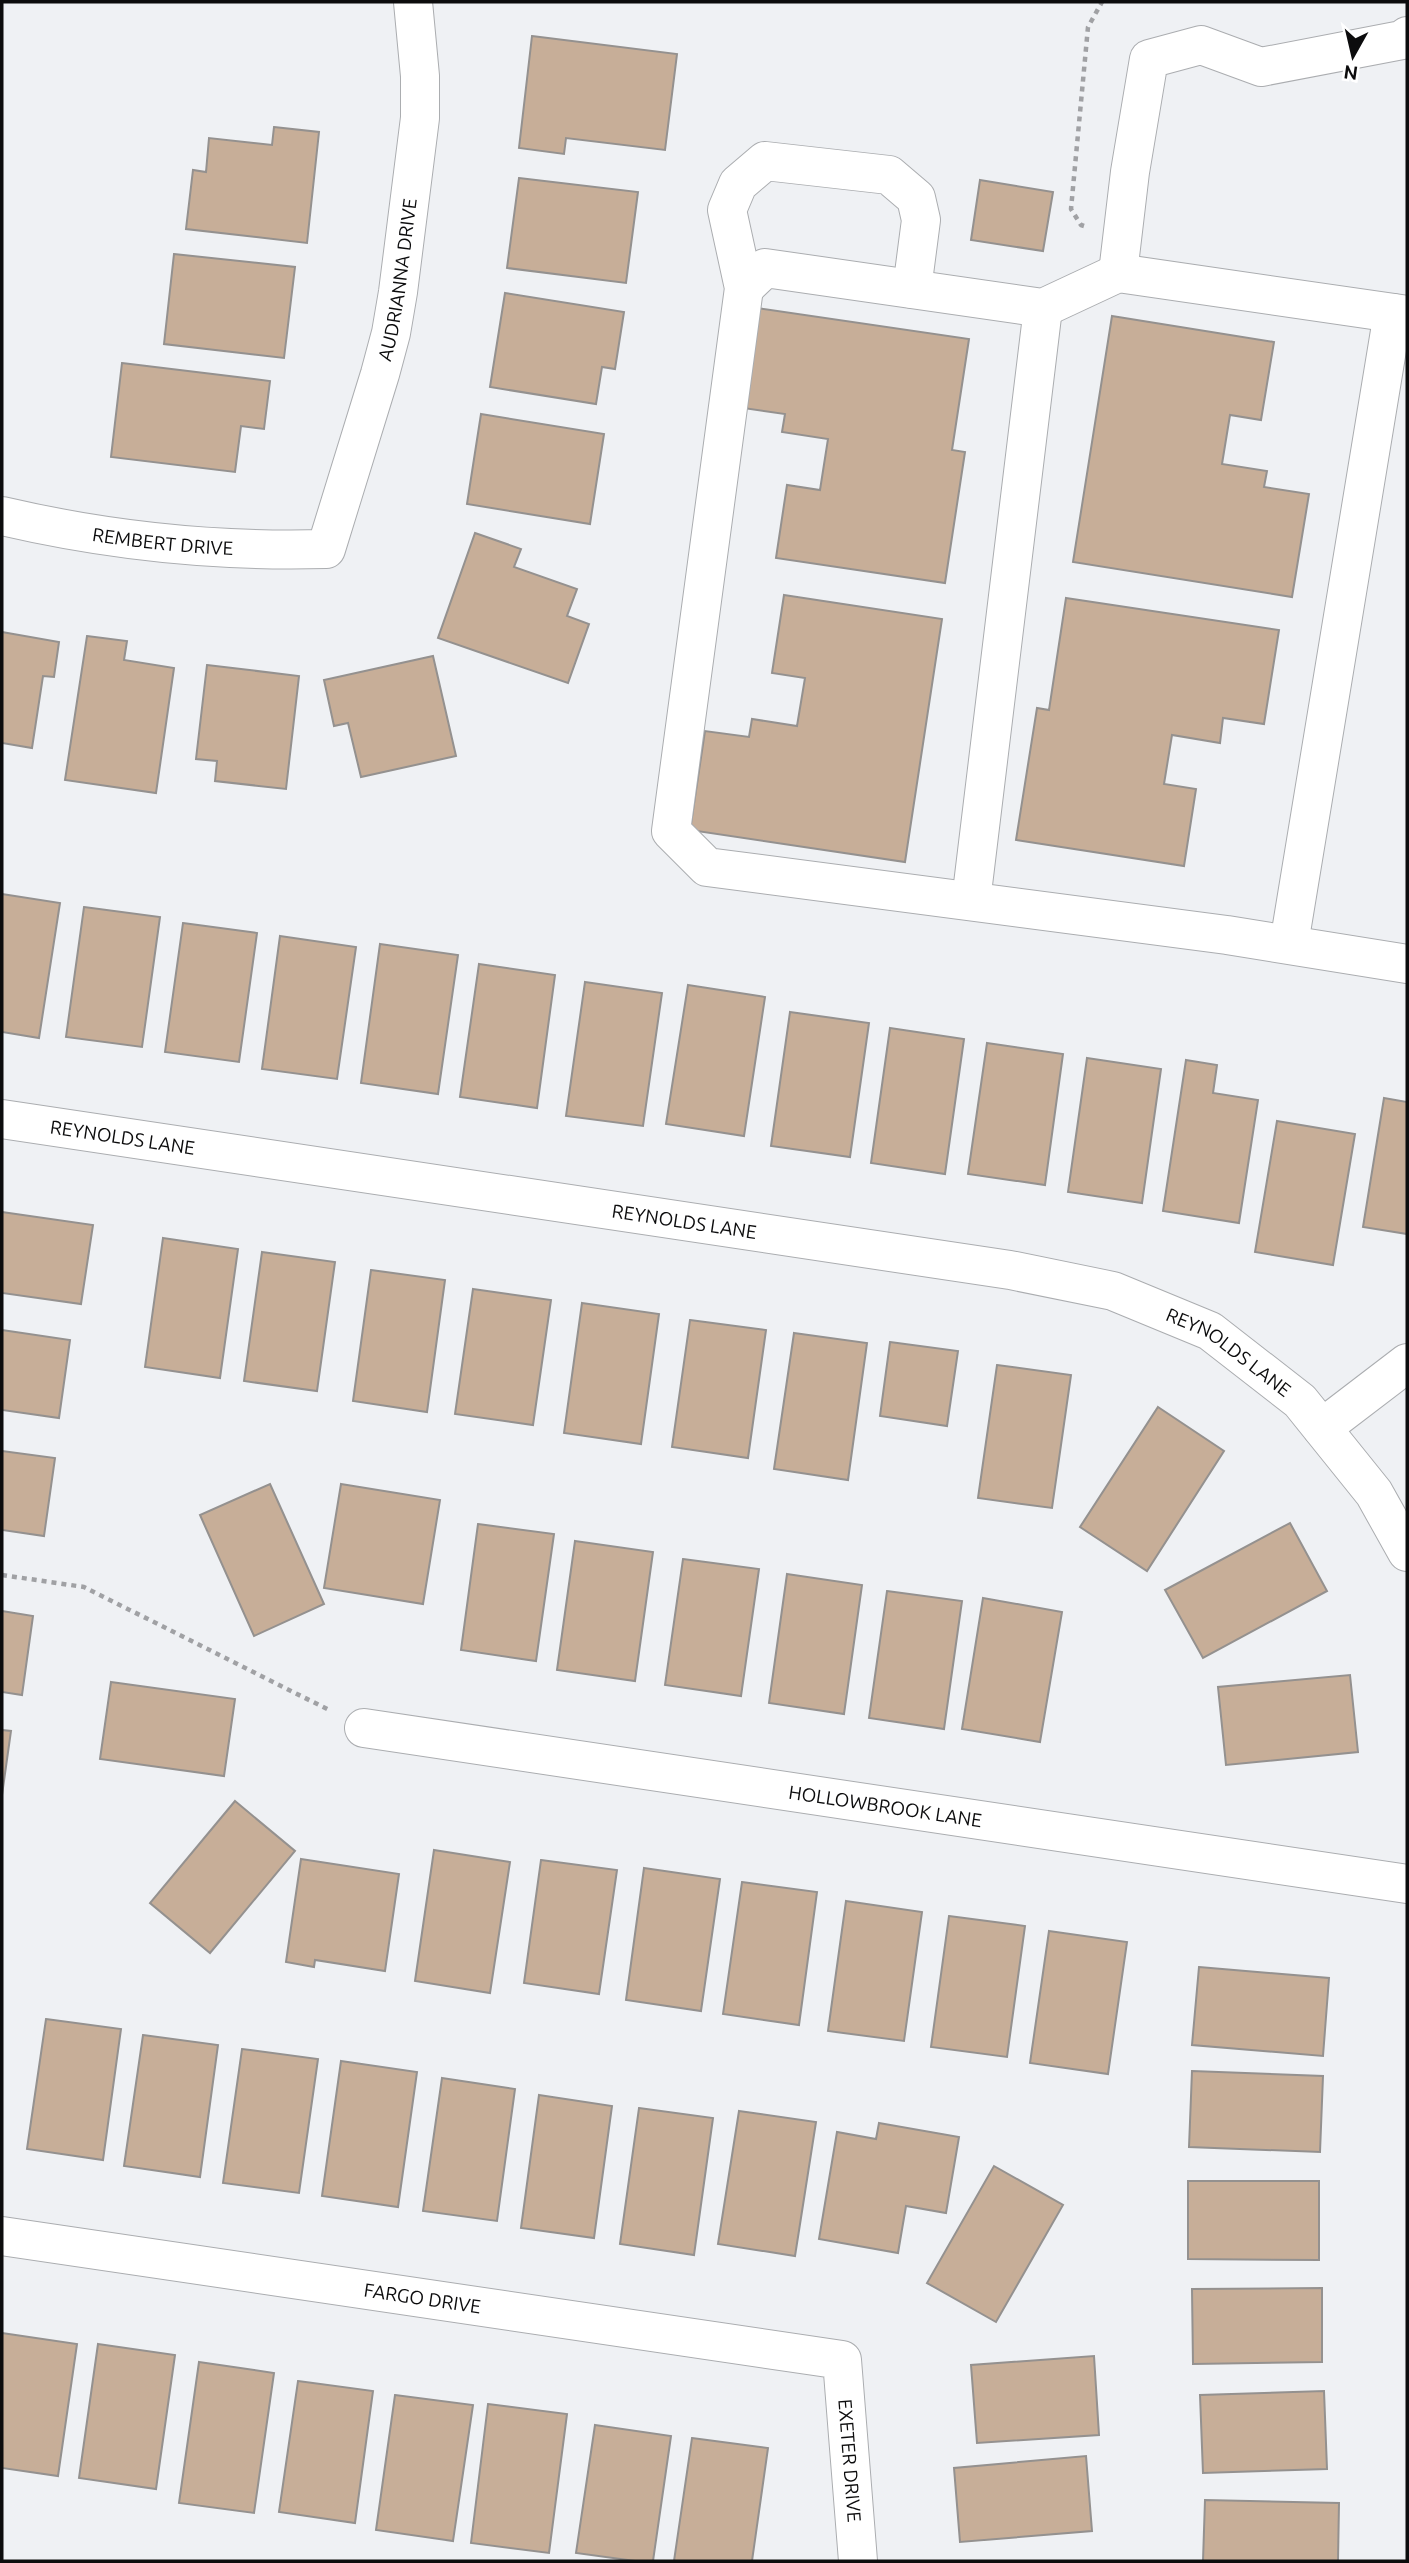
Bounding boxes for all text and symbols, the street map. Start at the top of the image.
north arrow [1318,21,1388,91]
text: N [1342,61,1359,85]
street label: AUDRIANNA DRIVE [373,197,421,363]
street label: REMBERT DRIVE [91,523,234,559]
street label: REYNOLDS LANE [49,1115,197,1159]
street label: REYNOLDS LANE [611,1200,758,1243]
street label: REYNOLDS LANE [1163,1303,1296,1401]
street label: HOLLOWBROOK LANE [787,1781,983,1831]
street label: FARGO DRIVE [362,2279,482,2318]
street label: EXETER DRIVE [834,2398,866,2523]

